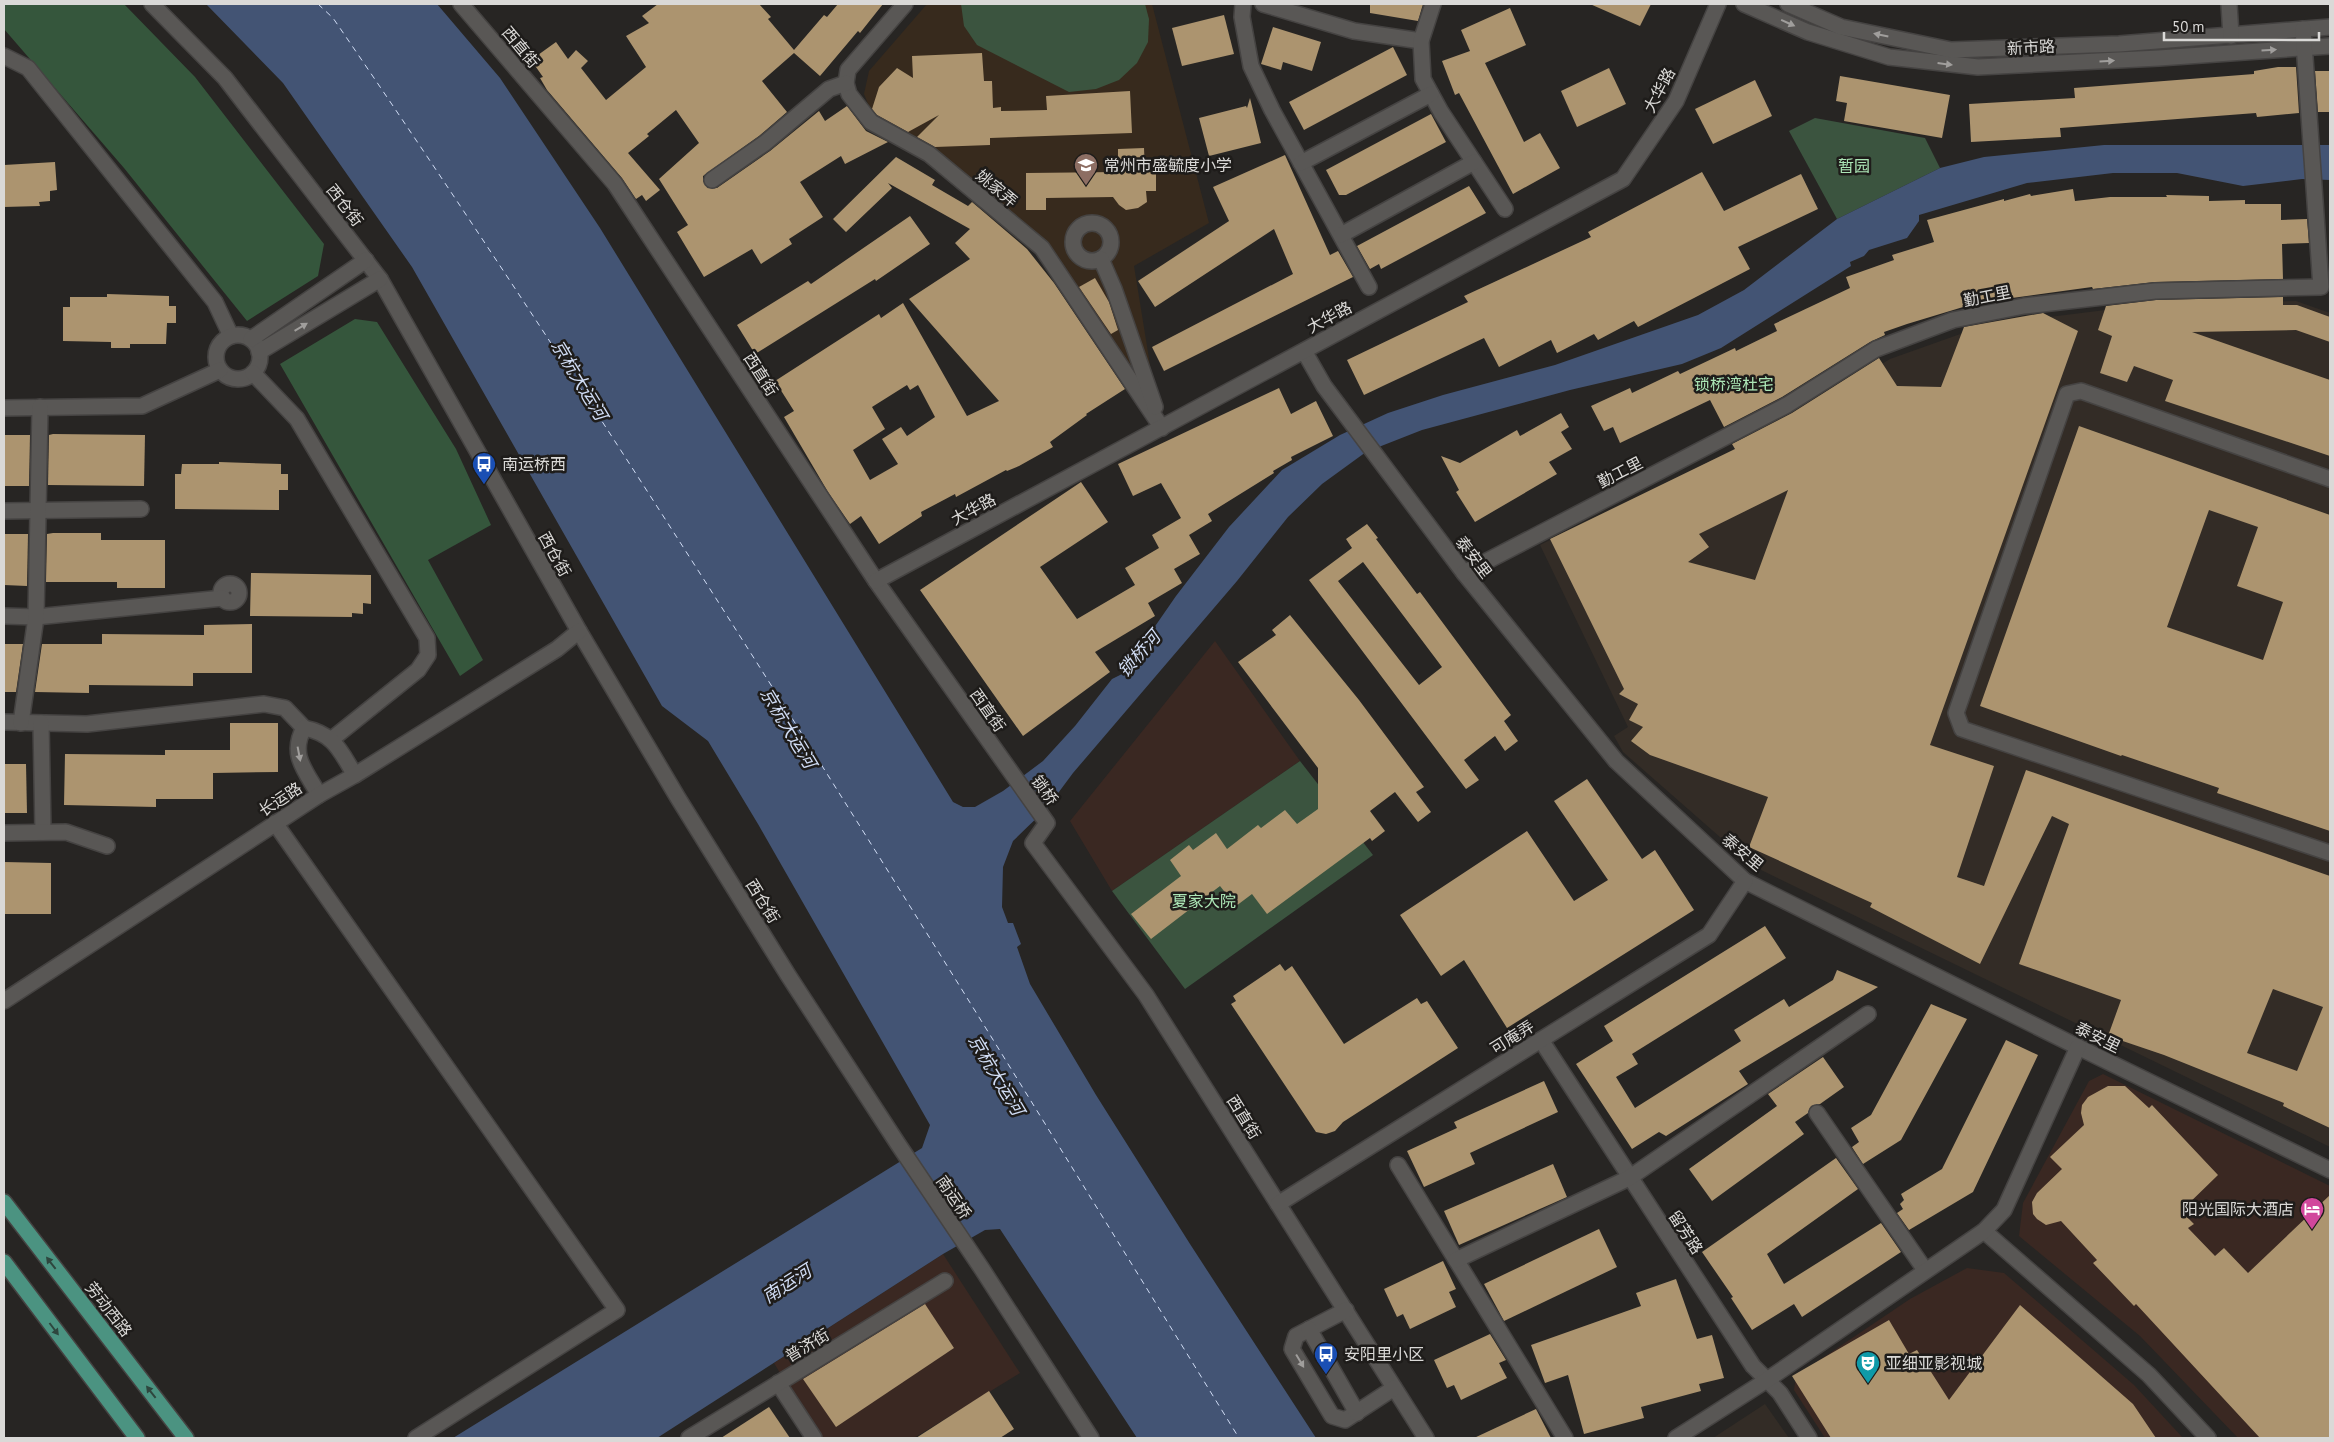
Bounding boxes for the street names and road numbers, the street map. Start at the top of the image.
street label: 西直街 [498,22,544,72]
street label: 新市路 [2007,36,2055,58]
street label: 大华路 [1639,64,1679,116]
street label: 姚家弄 [972,165,1022,211]
street label: 西仓街 [322,180,368,230]
street label: 勤工里 [1962,282,2012,310]
street label: 大华路 [1303,297,1355,337]
street label: 西直街 [740,348,782,400]
street label: 勤工里 [1594,452,1646,492]
street label: 大华路 [947,489,999,529]
street label: 西仓街 [535,528,575,580]
street label: 泰安里 [1452,532,1496,582]
street label: 西直街 [966,685,1010,735]
street label: 锁桥 [1028,771,1062,809]
street label: 长运路 [254,778,306,820]
street label: 泰安里 [1718,829,1768,875]
street label: 西仓街 [742,875,784,927]
street label: 可庵弄 [1486,1016,1538,1058]
street label: 泰安里 [2072,1017,2124,1057]
street label: 西直街 [1223,1091,1265,1143]
street label: 南运桥 [932,1172,976,1222]
street label: 留芳路 [1665,1206,1707,1258]
street label: 劳动西路 [81,1278,137,1340]
street label: 普济街 [781,1324,833,1366]

